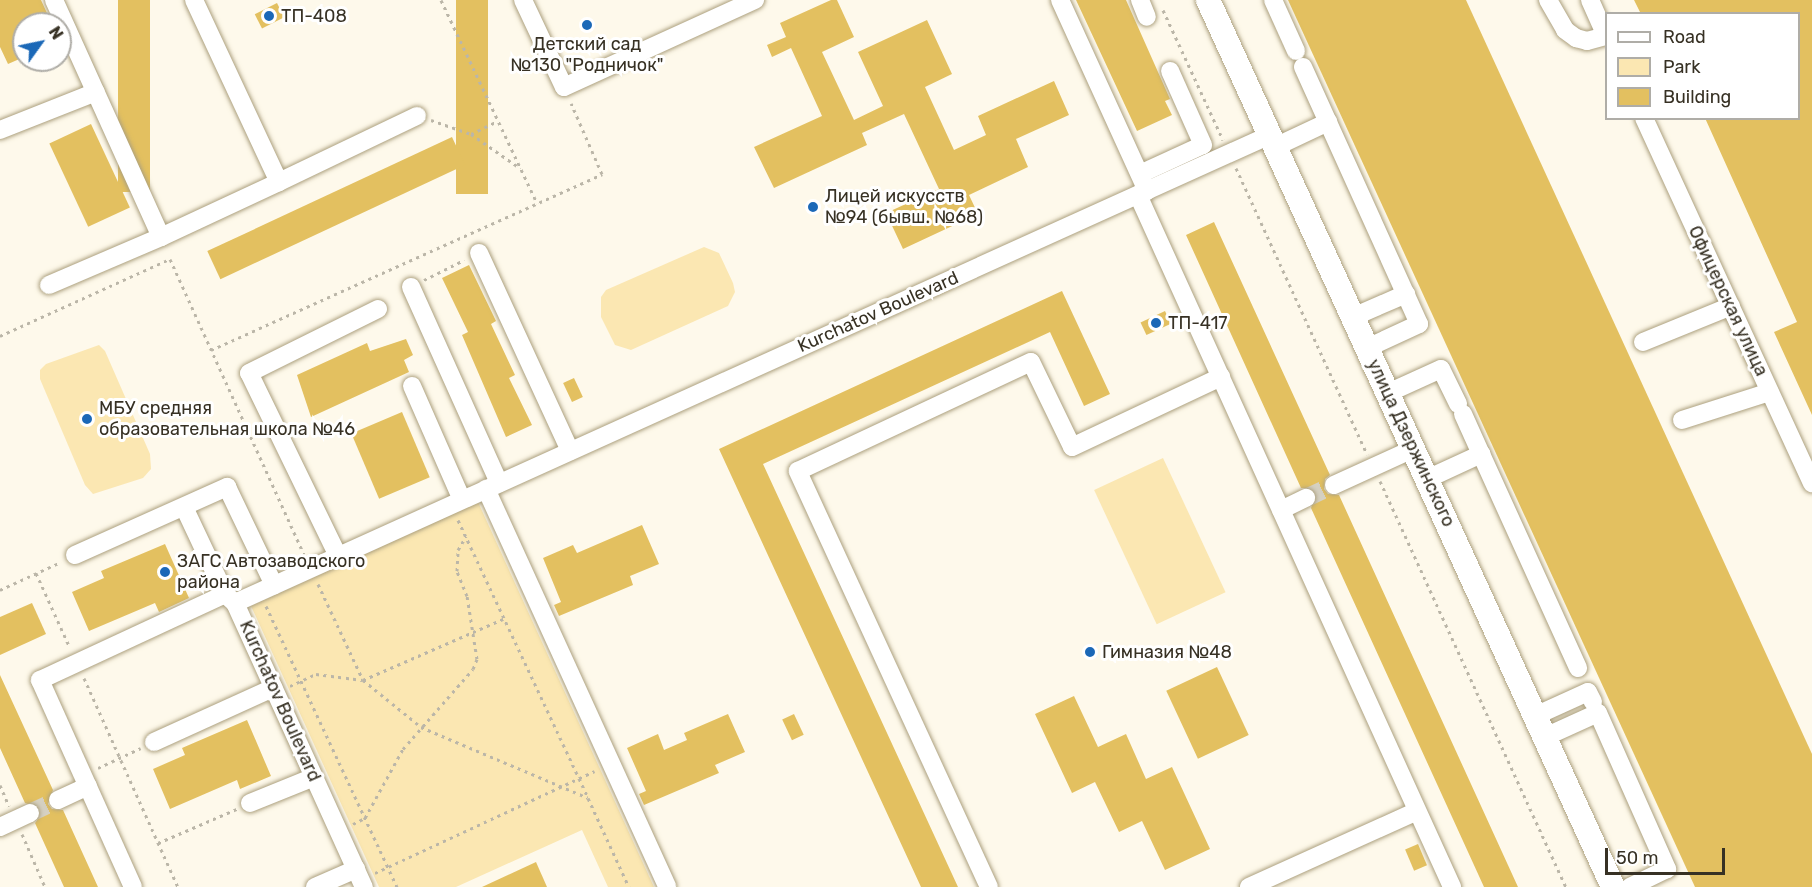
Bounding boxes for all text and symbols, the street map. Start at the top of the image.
place label: ТП-408 [281,5,347,27]
marker: ТП-408 [262,9,276,23]
north arrow [12,12,72,72]
legend [1605,12,1800,120]
marker: Детский сад №130 "Родничок" [580,18,594,32]
text: N [45,23,67,43]
text: Road [1663,26,1706,48]
place label: Детский сад №130 "Родничок" [510,34,664,76]
text: Park [1663,56,1700,78]
text: Building [1663,86,1731,108]
place label: Лицей искусств №94 (бывш. №68) [825,186,984,228]
marker: Лицей искусств №94 (бывш. №68) [806,200,820,214]
street label: Офицерская улица [1684,222,1772,380]
street label: Kurchatov Boulevard [794,267,962,357]
place label: ТП-417 [1168,312,1228,334]
marker: ТП-417 [1149,316,1163,330]
street label: улица Дзержинского [1363,356,1459,530]
place label: МБУ средняя образовательная школа №46 [99,398,355,440]
marker: МБУ средняя образовательная школа №46 [80,412,94,426]
place label: ЗАГС Автозаводского района [177,551,365,594]
marker: ЗАГС Автозаводского района [158,565,172,579]
street label: Kurchatov Boulevard [235,617,325,785]
place label: Гимназия №48 [1102,641,1232,663]
marker: Гимназия №48 [1083,645,1097,659]
scale bar [1608,836,1728,874]
text: 50 m [1616,847,1659,869]

